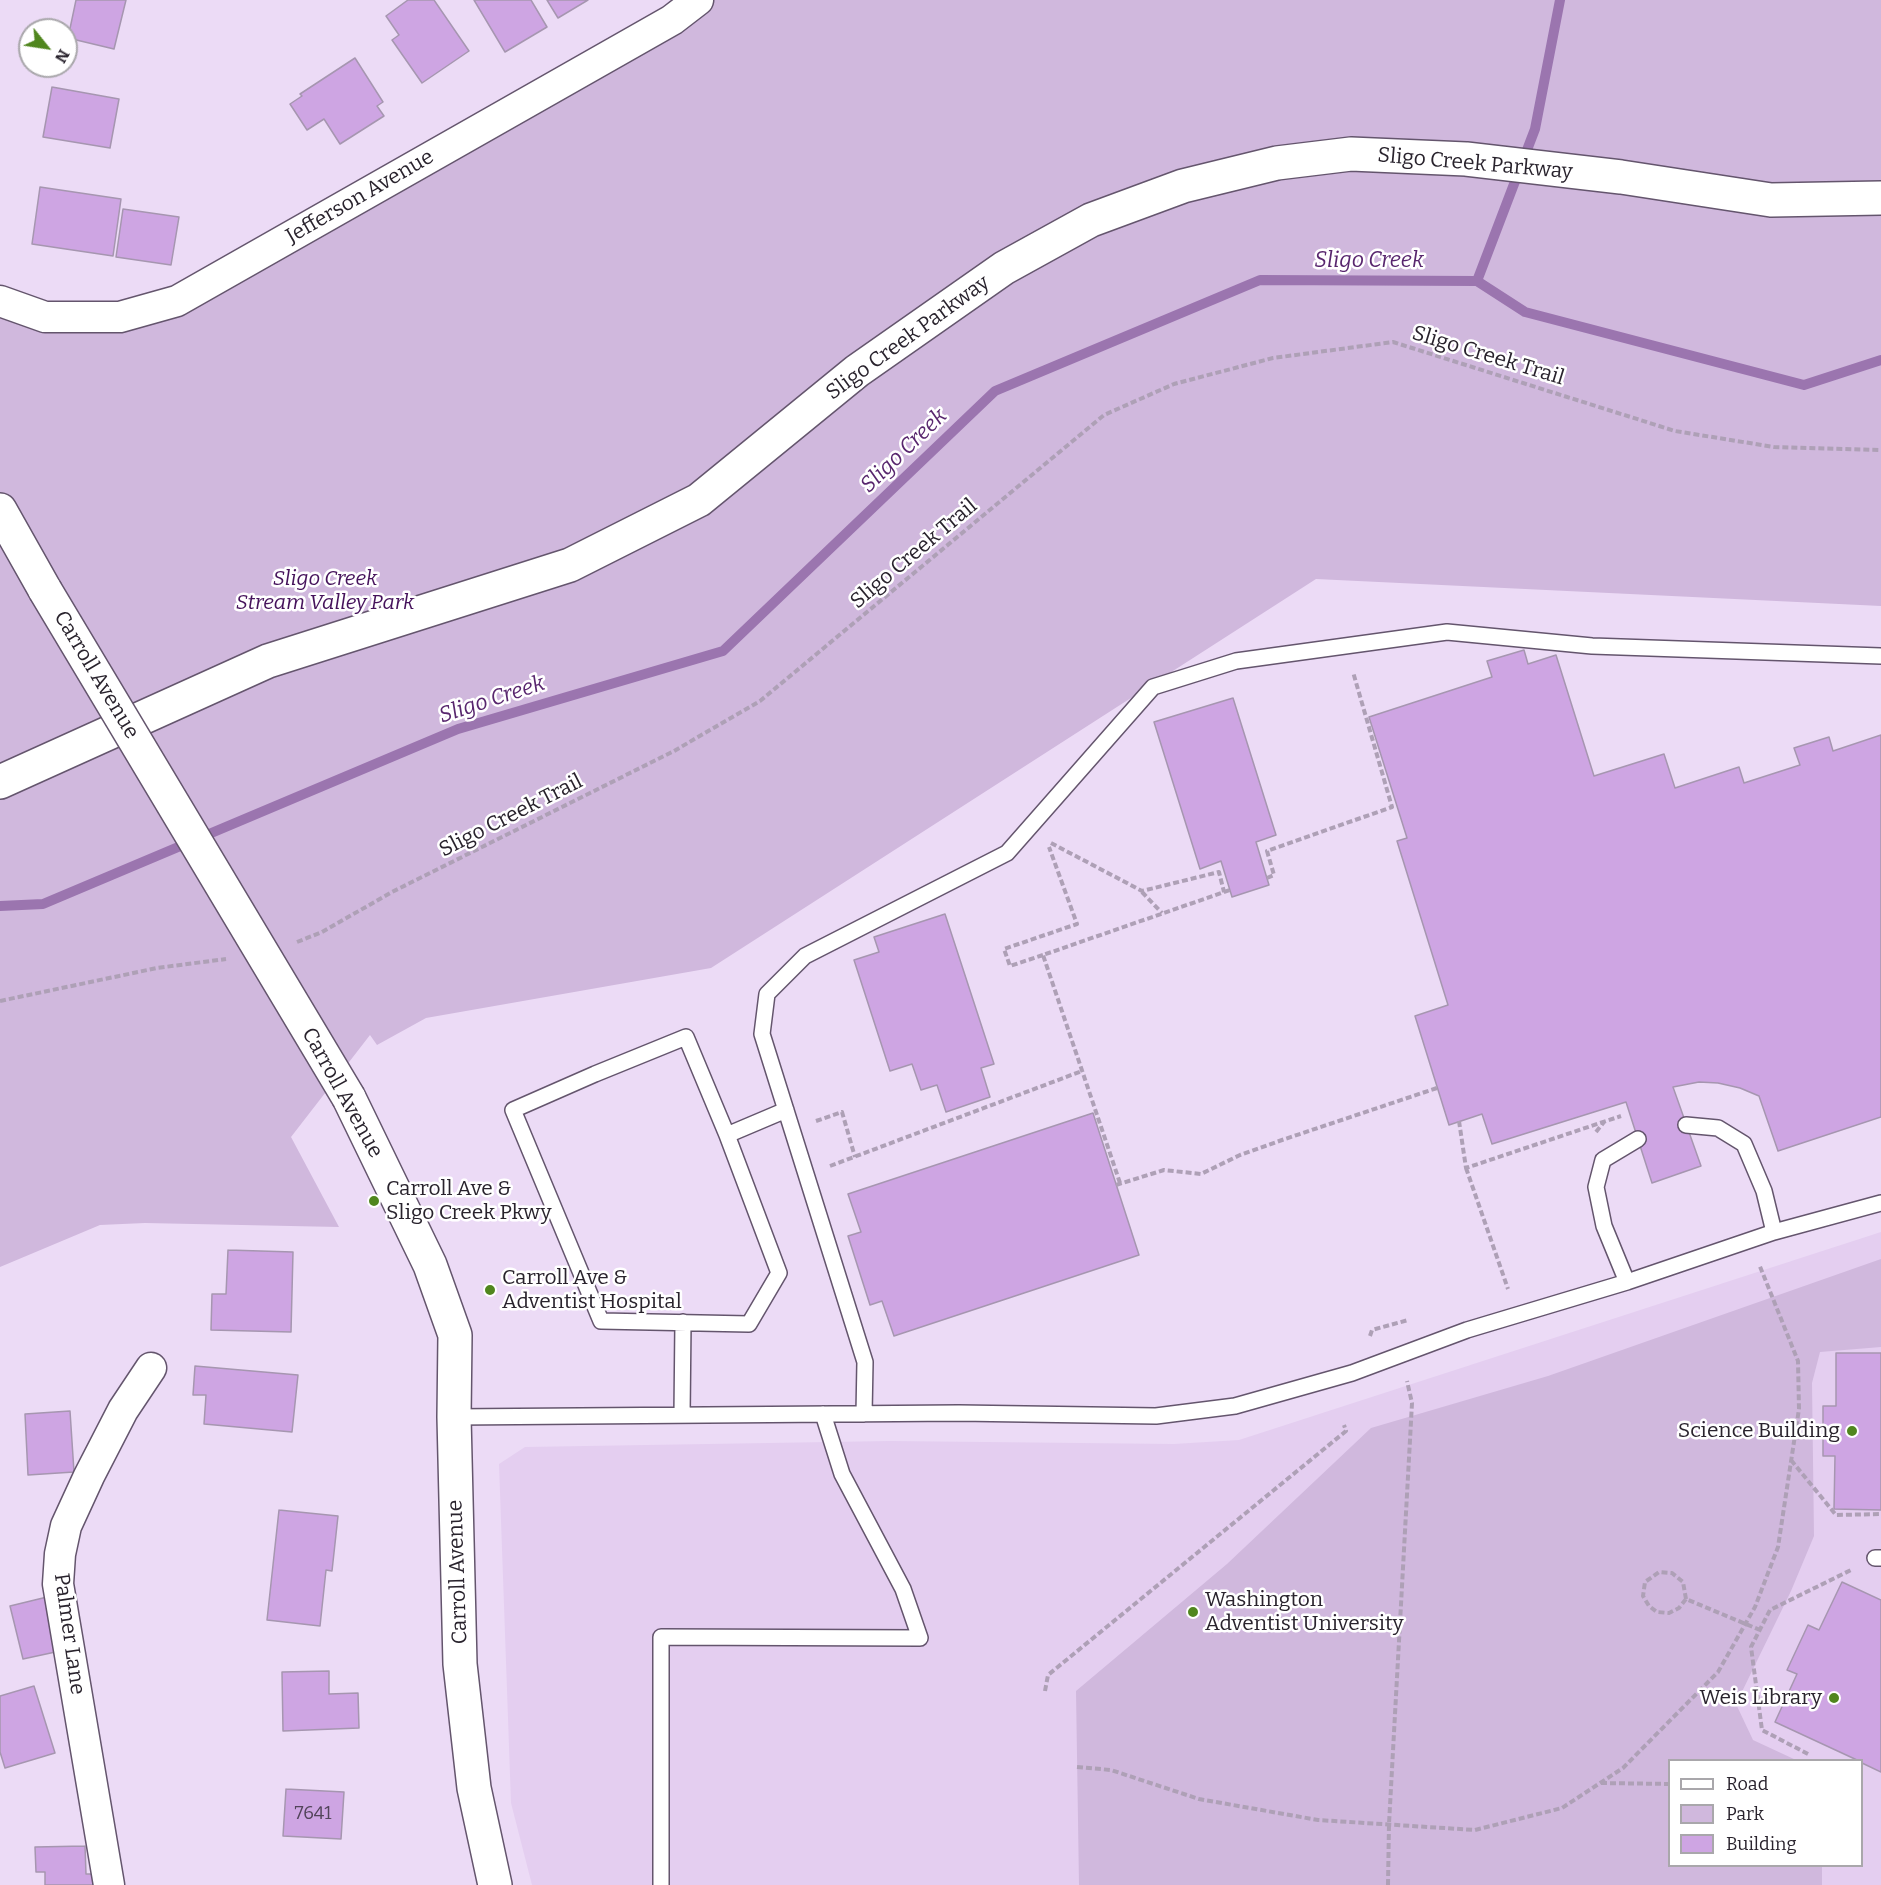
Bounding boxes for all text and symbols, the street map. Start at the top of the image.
north arrow [18,18,78,78]
text: N [51,46,74,66]
street label: Sligo Creek Parkway [1376,143,1574,185]
street label: Jefferson Avenue [282,145,438,249]
water label: Sligo Creek [1314,248,1424,274]
street label: Sligo Creek Parkway [821,270,995,406]
street label: Sligo Creek Trail [1409,321,1567,391]
water label: Sligo Creek [855,403,953,499]
street label: Sligo Creek Trail [846,494,982,614]
park label: Sligo Creek Stream Valley Park [236,566,414,616]
street label: Carroll Avenue [48,607,144,743]
water label: Sligo Creek [436,670,548,730]
street label: Sligo Creek Trail [435,769,587,863]
street label: Carroll Avenue [296,1024,388,1162]
place label: Carroll Ave & Sligo Creek Pkwy [386,1176,552,1226]
marker: Carroll Ave & Sligo Creek Pkwy [367,1194,381,1208]
place label: Carroll Ave & Adventist Hospital [502,1265,682,1315]
marker: Carroll Ave & Adventist Hospital [483,1283,497,1297]
place label: Science Building [1678,1418,1840,1444]
marker: Science Building [1845,1424,1859,1438]
street label: Carroll Avenue [443,1499,473,1645]
street label: Palmer Lane [48,1572,90,1696]
place label: Washington Adventist University [1205,1587,1404,1637]
marker: Washington Adventist University [1186,1605,1200,1619]
place label: Weis Library [1700,1685,1822,1711]
marker: Weis Library [1827,1691,1841,1705]
legend [1668,1759,1863,1867]
text: Road [1726,1773,1768,1795]
house number: 7641 [294,1803,332,1825]
text: Park [1726,1803,1764,1825]
text: Building [1726,1833,1797,1855]

